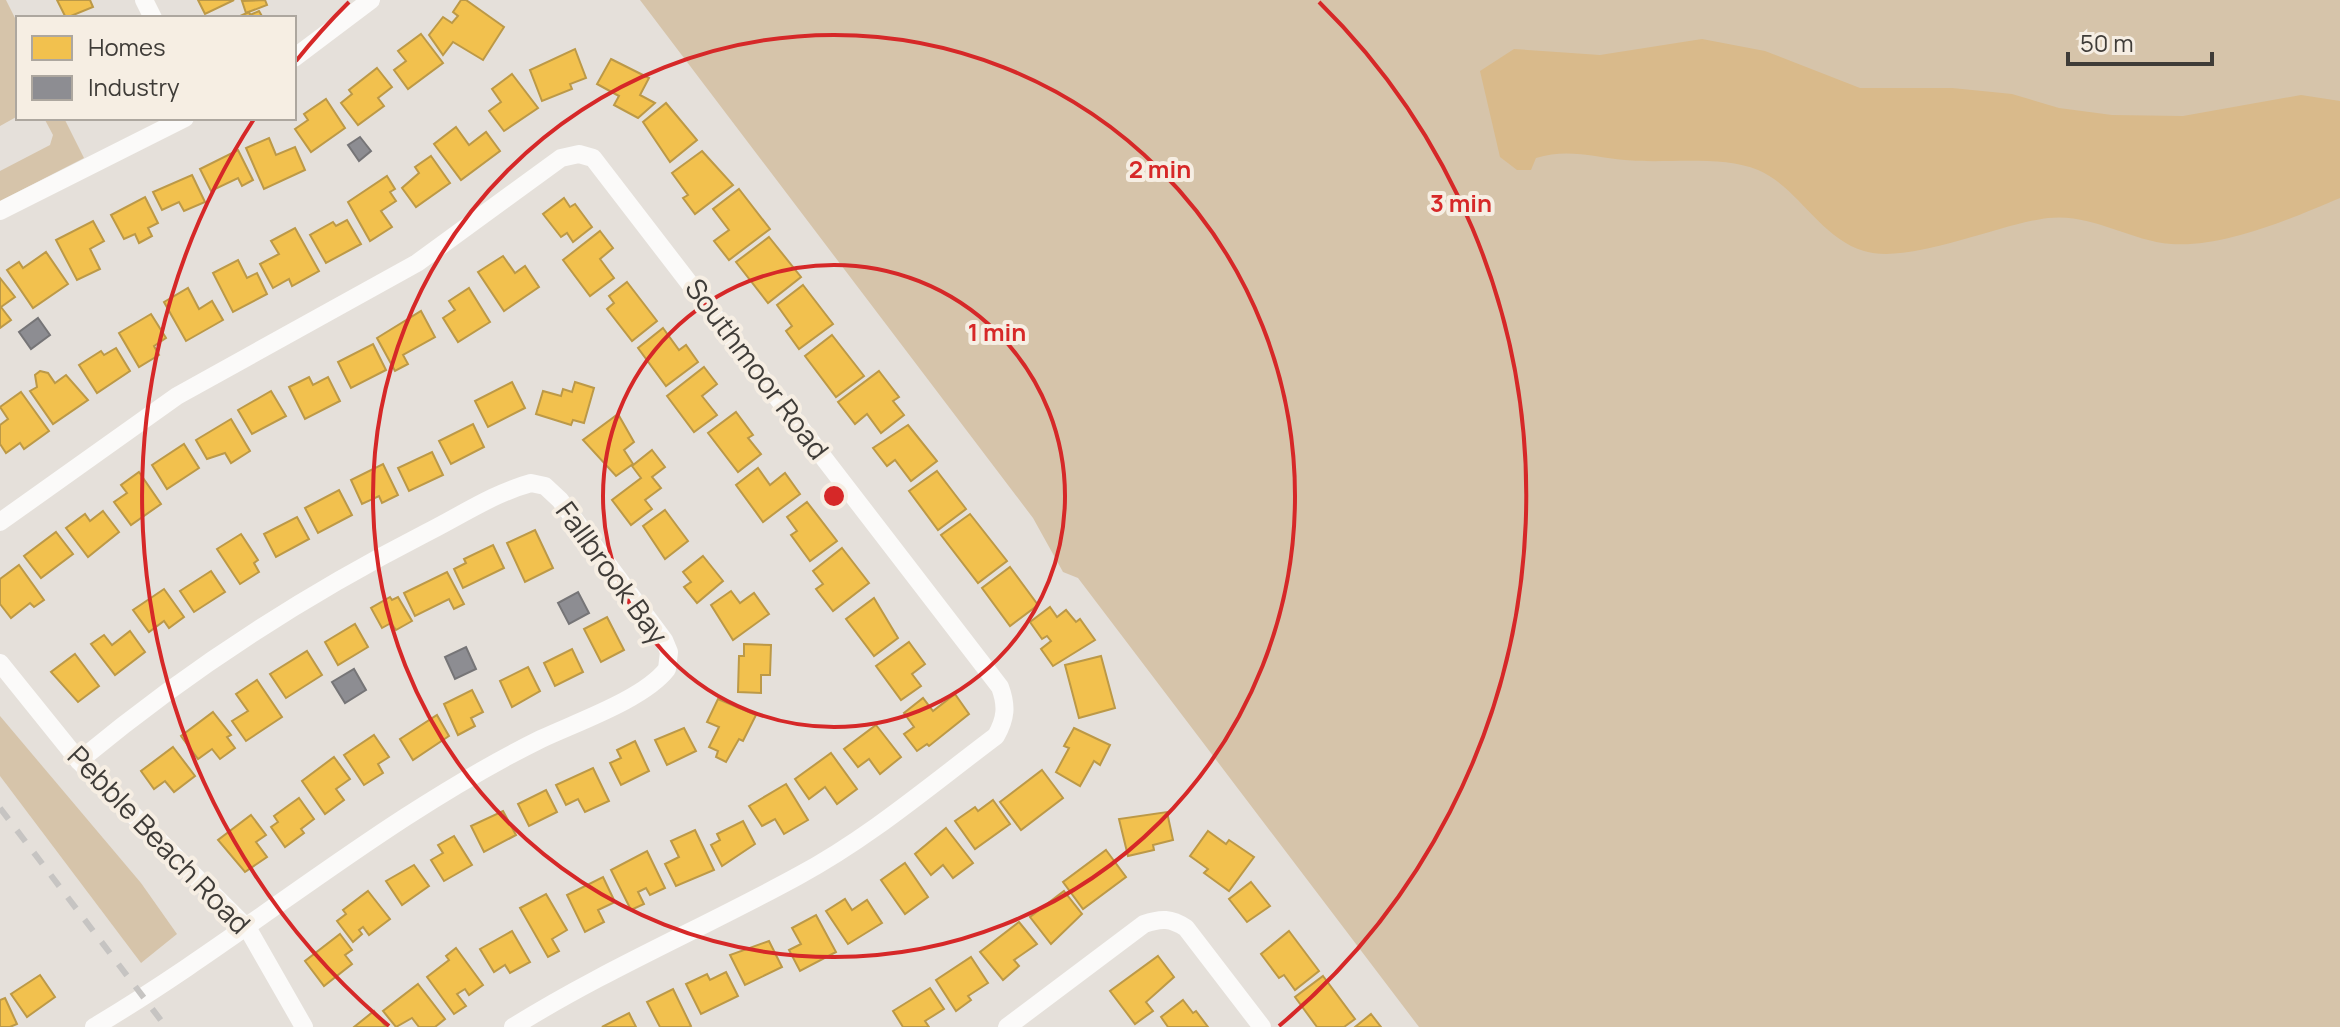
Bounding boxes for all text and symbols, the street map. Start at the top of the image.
legend [16,16,296,120]
scale bar [2068,16,2212,66]
text: 50 m [2080,26,2134,59]
text: Homes [88,30,166,63]
text: Industry [88,70,180,103]
text: 2 min [1129,152,1191,185]
text: 3 min [1430,186,1492,219]
street label: Southmoor Road [677,270,838,467]
text: 1 min [968,315,1026,348]
centre of rings [820,482,848,510]
street label: Fallbrook Bay [548,493,678,652]
street label: Pebble Beach Road [60,737,259,942]

